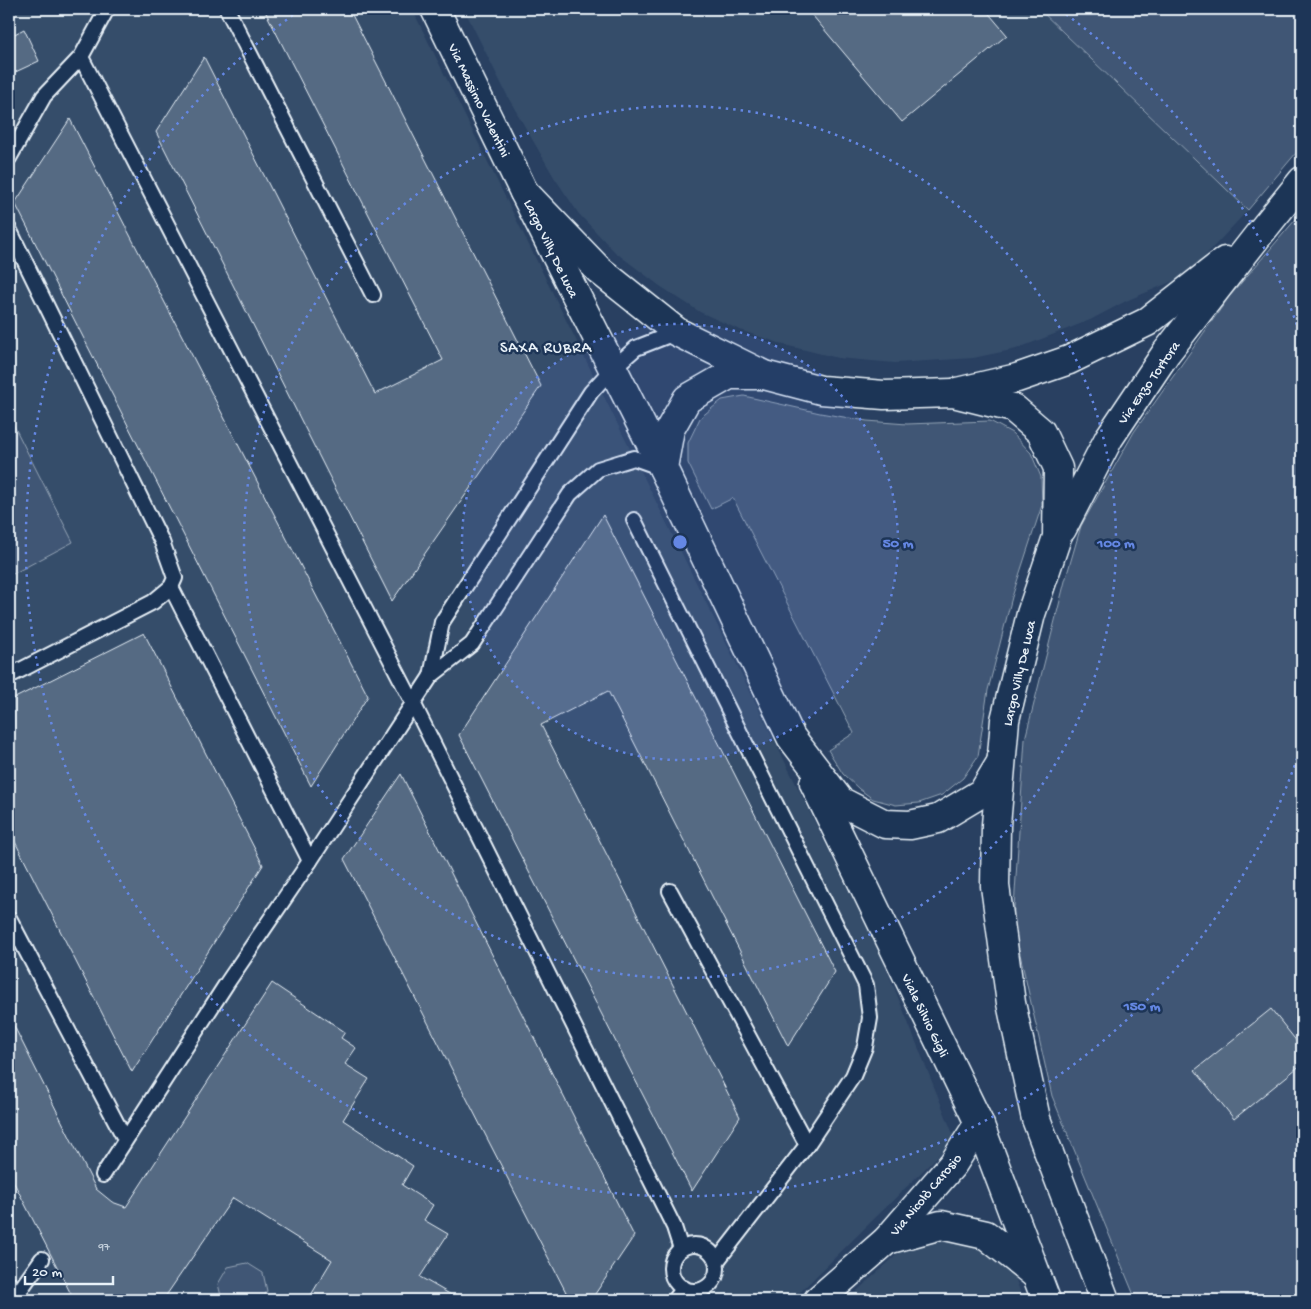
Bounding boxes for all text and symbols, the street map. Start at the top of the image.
street label: Via Massimo Valentini [442,41,513,161]
street label: Largo Villy De Luca [519,197,581,302]
street label: Via Enzo Tortora [1115,338,1186,429]
district label: SAXA RUBRA [500,340,593,359]
centre of rings [671,533,689,551]
text: 50 m [883,535,914,553]
text: 100 m [1096,535,1135,553]
street label: Largo Villy De Luca [1000,618,1041,728]
street label: Viale Silvio Gigli [896,971,951,1061]
text: 150 m [1123,998,1161,1016]
street label: Via Nicolò Carosio [887,1151,966,1241]
house number: 97 [97,1242,110,1254]
scale bar [25,1254,112,1286]
text: 20 m [32,1264,62,1282]

